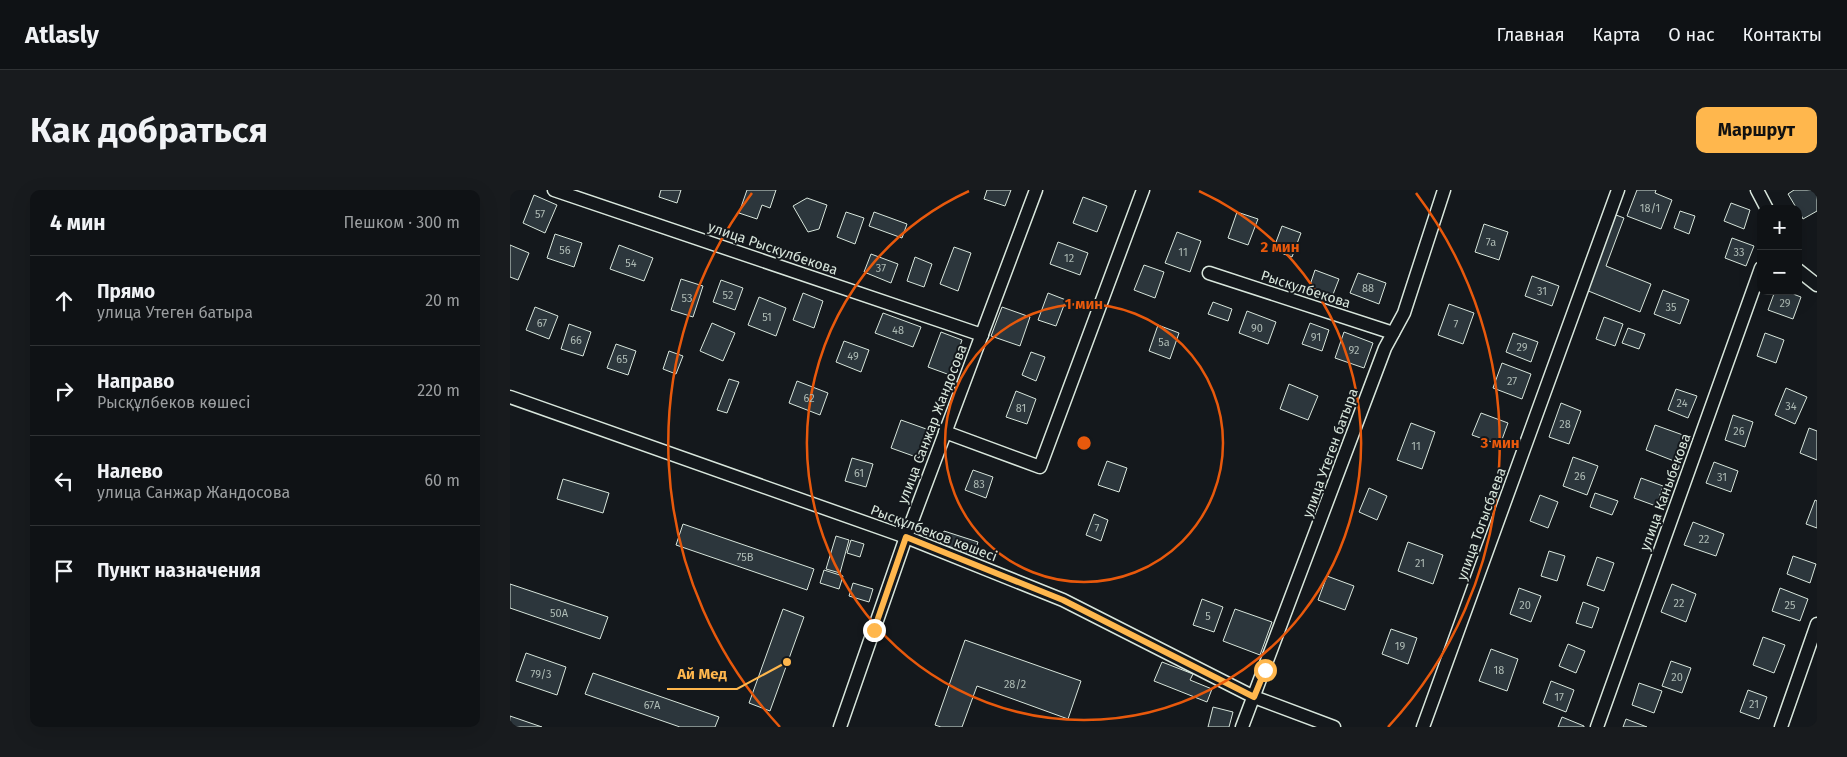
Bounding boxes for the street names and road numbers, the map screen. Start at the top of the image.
street label: улица Рыскулбекова [706,218,840,279]
street label: Рыскулбекова [1259,267,1353,312]
street label: улица Санжар Жандосова [894,342,971,506]
street label: улица Утеген батыра [1299,386,1362,520]
street label: улица Каныбекова [1636,431,1695,553]
street label: улица Тогысбаева [1453,465,1510,583]
street label: Рысқұлбеков көшесі [868,501,1000,565]

